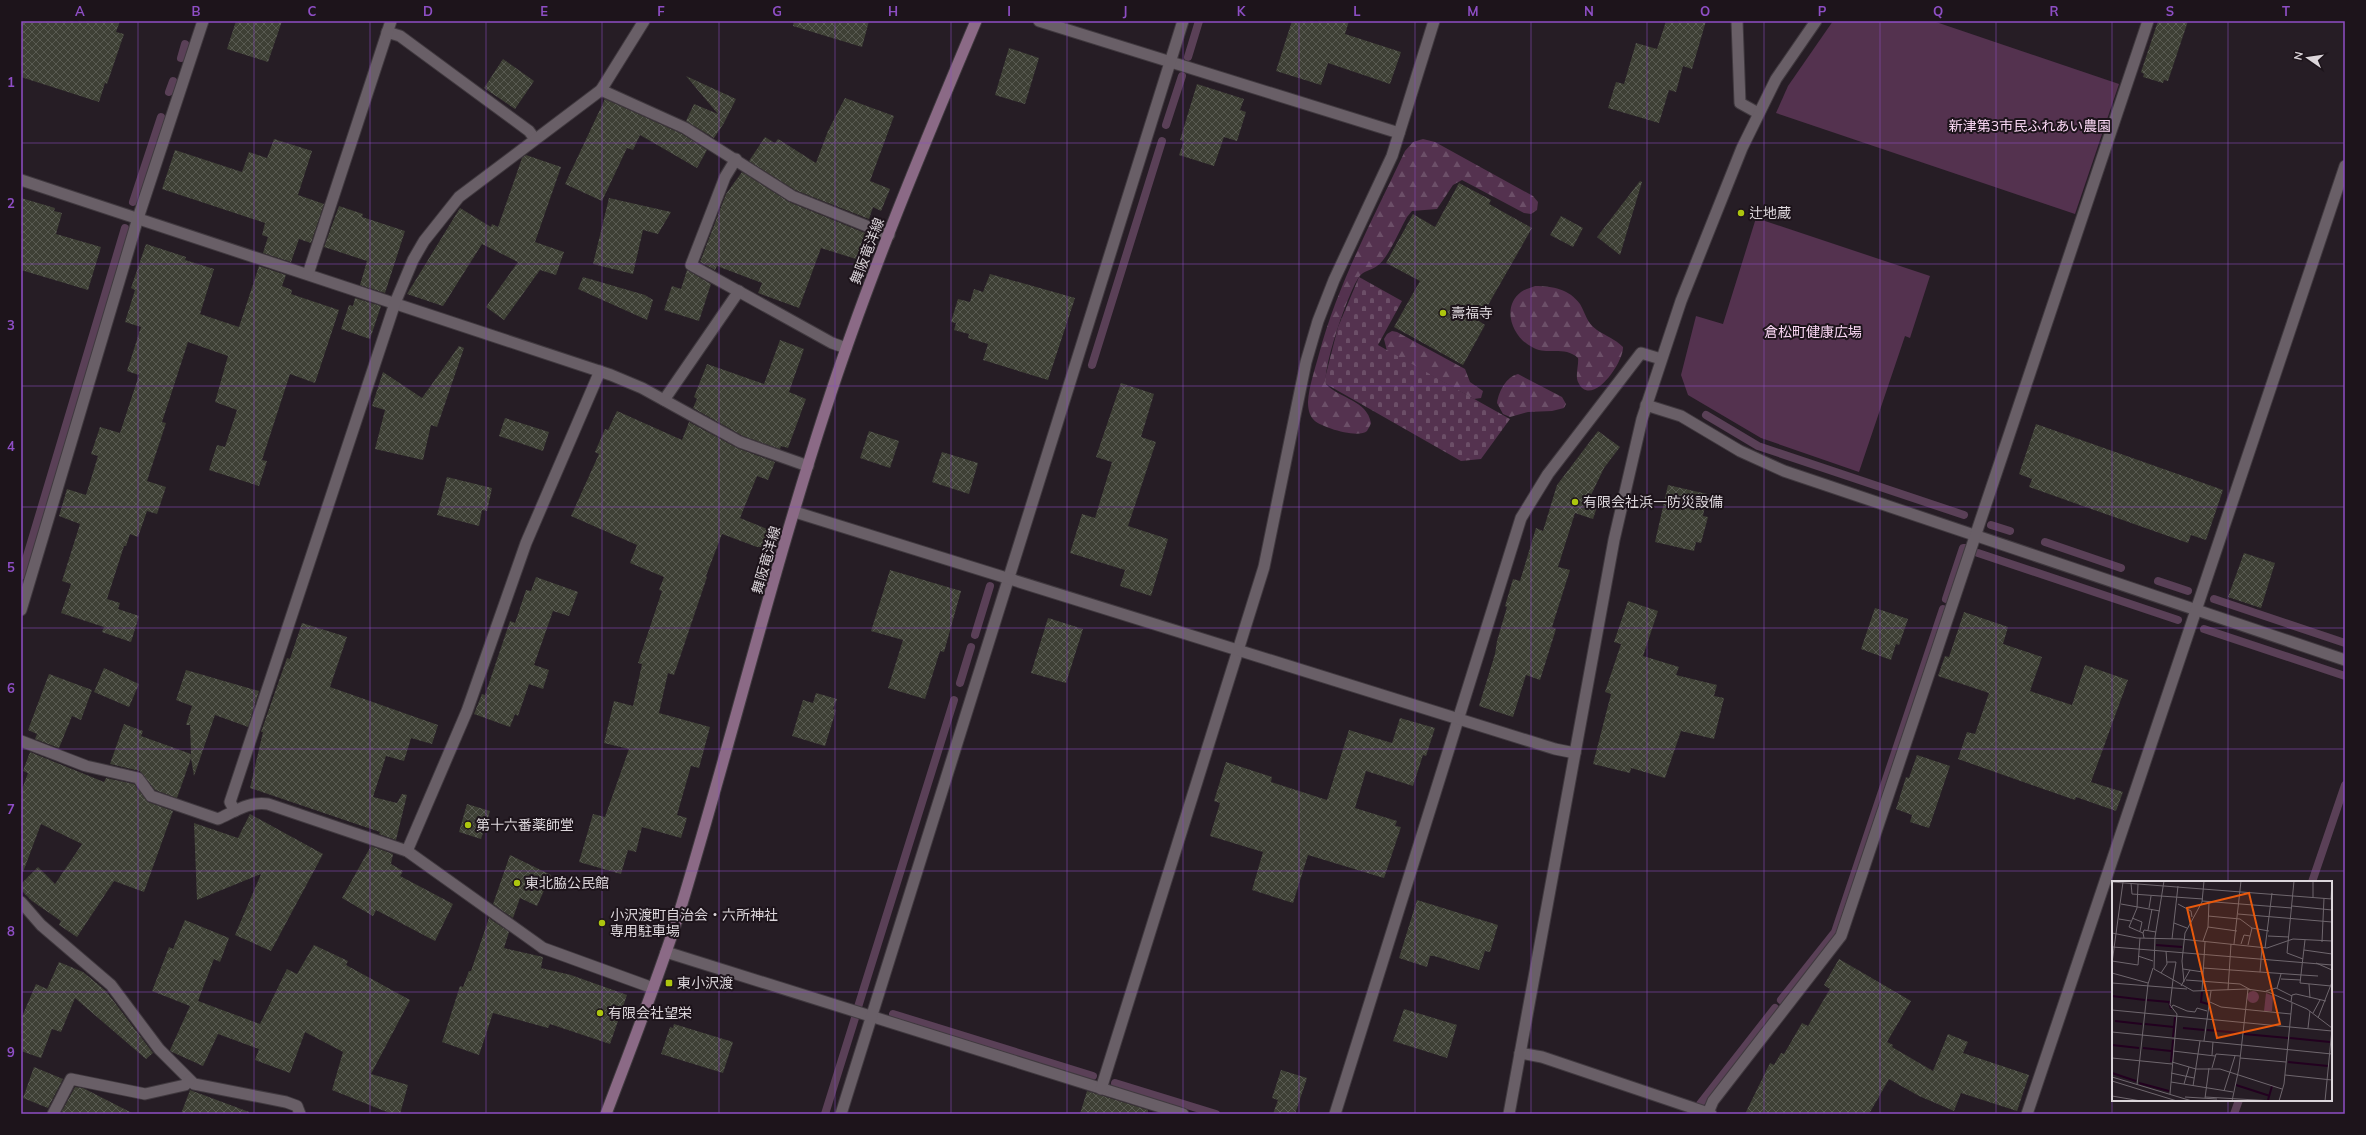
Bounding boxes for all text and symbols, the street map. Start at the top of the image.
text: A [75,3,85,19]
text: B [192,3,201,19]
text: C [308,3,317,19]
text: D [423,3,433,19]
text: E [540,3,548,19]
text: F [657,3,665,19]
text: G [772,3,782,19]
text: H [888,3,898,19]
text: I [1007,3,1011,19]
text: J [1123,3,1127,19]
text: K [1237,3,1247,19]
text: L [1353,3,1361,19]
text: M [1467,3,1479,19]
text: N [1584,3,1594,19]
text: O [1700,3,1710,19]
text: P [1818,3,1827,19]
text: Q [1933,3,1943,19]
text: R [2049,3,2059,19]
text: S [2166,3,2174,19]
text: T [2282,3,2290,19]
north arrow [2288,38,2328,78]
text: N [2291,50,2306,61]
text: 1 [7,74,15,90]
park label: 新津第3市民ふれあい農園 [1949,117,2111,135]
text: 2 [7,195,15,211]
place label: 辻地蔵 [1749,204,1791,222]
marker: 辻地蔵 [1736,208,1746,218]
street label: 舞阪竜洋線 [846,215,888,287]
place label: 壽福寺 [1451,304,1493,322]
marker: 壽福寺 [1438,308,1448,318]
text: 3 [7,317,15,333]
park label: 倉松町健康広場 [1764,323,1862,341]
text: 4 [7,438,15,454]
place label: 有限会社浜一防災設備 [1583,493,1723,511]
marker: 有限会社浜一防災設備 [1570,497,1580,507]
street label: 舞阪竜洋線 [748,524,784,596]
text: 5 [7,559,15,575]
text: 6 [7,680,15,696]
text: 7 [7,801,15,817]
place label: 第十六番薬師堂 [476,816,574,834]
marker: 第十六番薬師堂 [463,820,473,830]
place label: 東北脇公民館 [525,874,609,892]
marker: 東北脇公民館 [512,878,522,888]
inset map [2112,881,2332,1101]
place label: 小沢渡町自治会・六所神社 専用駐車場 [610,906,778,940]
marker: 小沢渡町自治会・六所神社 専用駐車場 [597,918,607,928]
text: 8 [7,923,15,939]
place label: 東小沢渡 [677,974,733,992]
marker: 東小沢渡 [664,978,674,988]
place label: 有限会社望栄 [608,1004,692,1022]
marker: 有限会社望栄 [595,1008,605,1018]
text: 9 [7,1044,15,1060]

